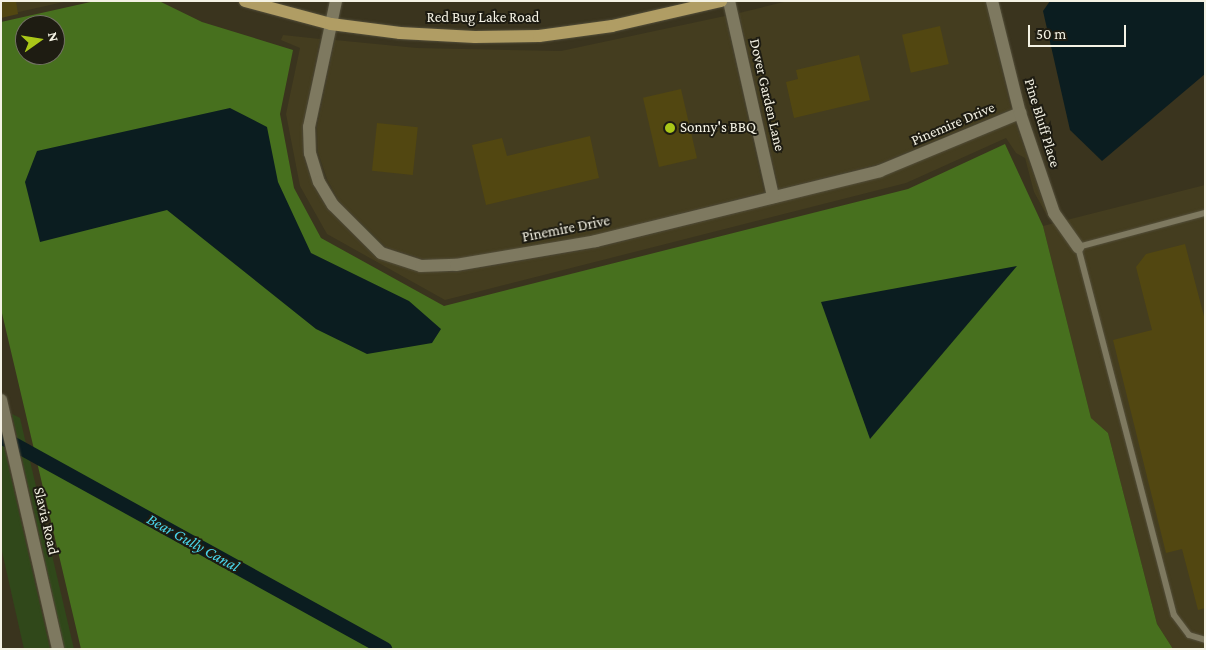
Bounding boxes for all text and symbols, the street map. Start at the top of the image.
street label: Red Bug Lake Road [427,9,539,27]
north arrow [15,15,65,65]
scale bar [1031,15,1128,47]
text: 50 m [1036,26,1066,42]
text: N [45,30,63,43]
street label: Dover Garden Lane [745,37,789,153]
street label: Pine Bluff Place [1020,76,1064,170]
street label: Pinemire Drive [908,98,998,150]
place label: Sonny's BBQ [680,119,756,137]
marker: Sonny's BBQ [664,122,676,134]
street label: Pinemire Drive [521,212,611,246]
street label: Slavia Road [29,485,63,557]
water label: Bear Gully Canal [143,510,243,576]

